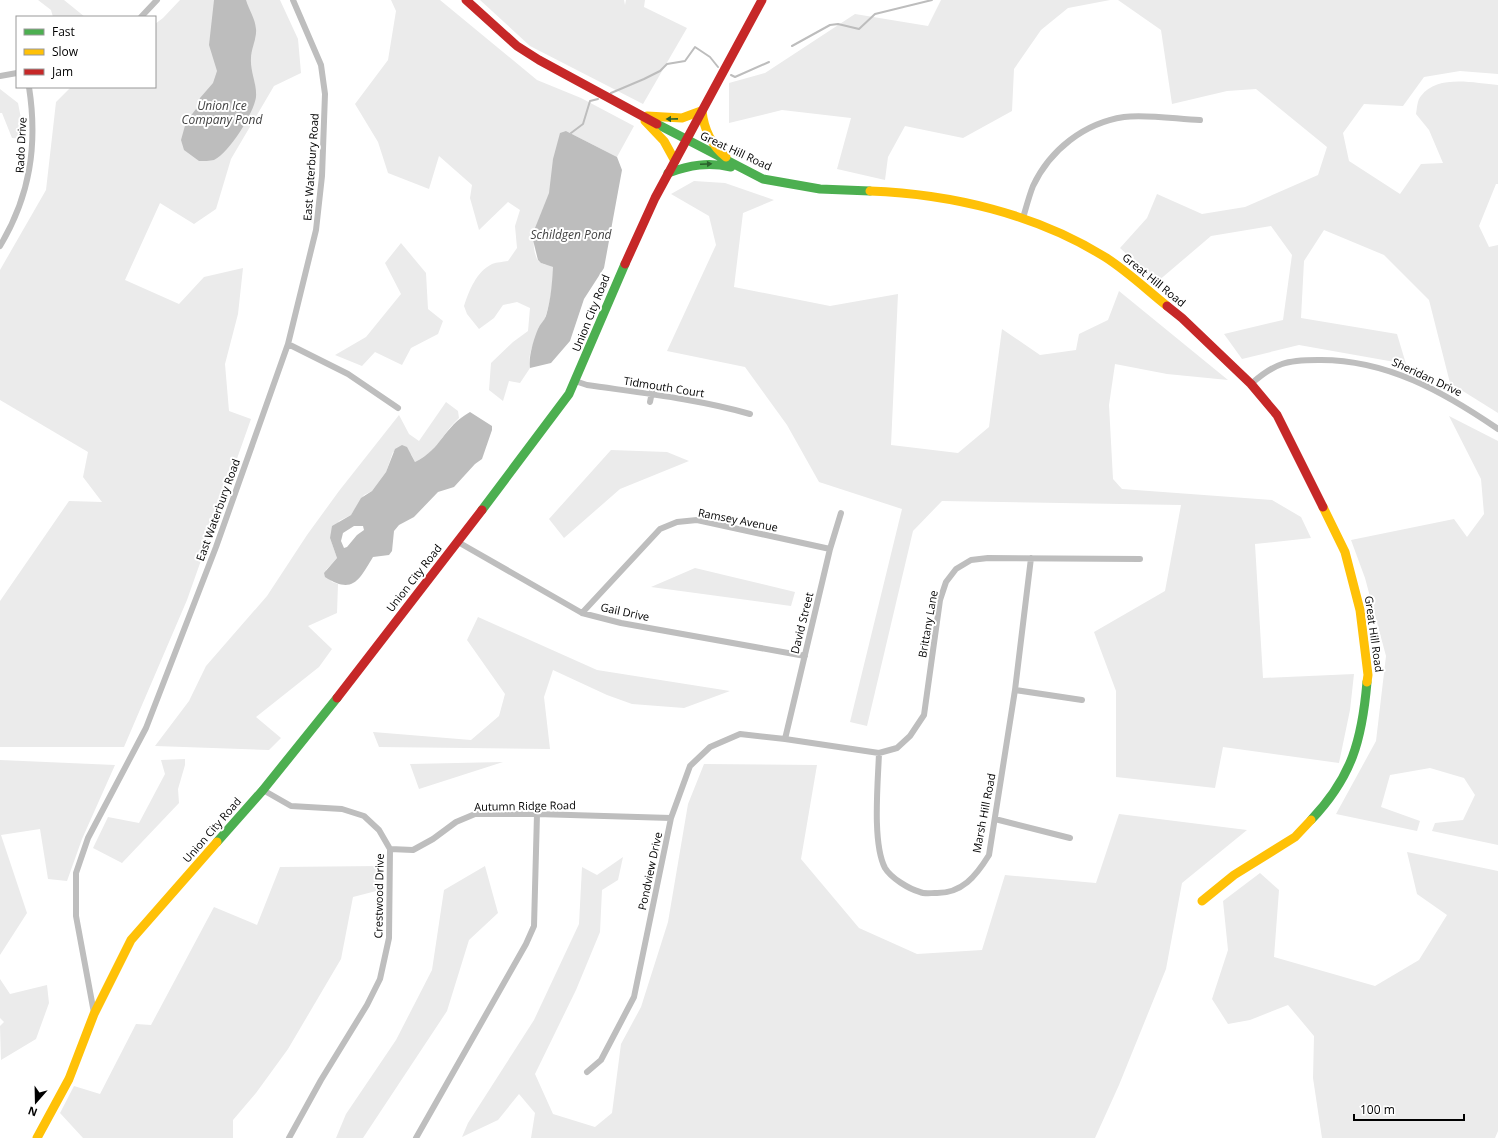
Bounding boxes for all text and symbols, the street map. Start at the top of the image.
legend [16,16,156,88]
text: Fast [52,23,75,40]
text: Slow [52,43,79,60]
text: Jam [51,63,73,80]
water label: Union Ice Company Pond [182,97,264,128]
street label: East Waterbury Road [299,113,322,221]
one-way arrow [665,116,678,122]
street label: Rado Drive [12,117,29,173]
street label: Great Hill Road [698,127,774,174]
one-way arrow [700,160,712,167]
water label: Schildgen Pond [530,226,613,243]
street label: Great Hill Road [1120,250,1189,310]
street label: Union City Road [568,272,613,354]
street label: Sheridan Drive [1390,354,1465,399]
street label: Tidmouth Court [623,373,705,400]
street label: East Waterbury Road [192,457,243,563]
street label: Ramsey Avenue [697,504,779,535]
street label: Union City Road [382,541,445,615]
street label: Brittany Lane [914,589,941,659]
street label: David Street [787,591,816,655]
street label: Great Hill Road [1362,595,1387,673]
street label: Gail Drive [599,599,651,624]
street label: Marsh Hill Road [968,772,999,854]
street label: Union City Road [179,794,244,866]
street label: Autumn Ridge Road [474,797,576,814]
street label: Pondview Drive [634,830,665,911]
street label: Crestwood Drive [370,853,387,939]
north arrow [16,1082,56,1122]
scale bar [1354,1096,1464,1122]
text: 100 m [1360,1101,1395,1118]
text: N [26,1103,39,1120]

